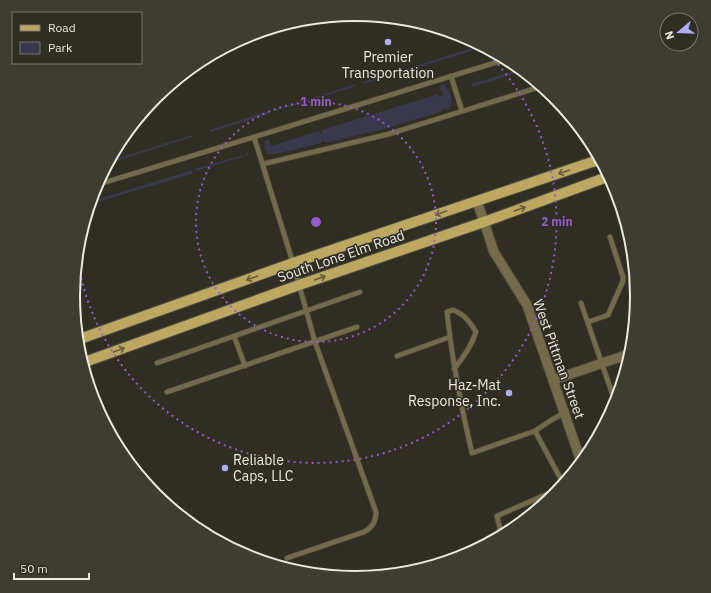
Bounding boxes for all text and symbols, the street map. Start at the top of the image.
legend [12,12,142,64]
north arrow [659,12,699,52]
text: Road [48,20,76,35]
text: N [662,29,677,41]
marker: Premier Transportation [383,37,393,47]
text: Park [48,40,73,55]
place label: Premier Transportation [342,48,434,82]
text: 1 min [300,94,332,109]
one-way arrow [558,169,571,176]
one-way arrow [514,204,526,212]
one-way arrow [434,210,447,217]
text: 2 min [541,214,573,229]
centre of rings [309,215,323,229]
street label: South Lone Elm Road [275,226,407,286]
one-way arrow [314,274,327,281]
one-way arrow [245,275,258,282]
street label: West Pittman Street [529,297,589,421]
one-way arrow [112,346,125,353]
place label: Haz-Mat Response, Inc. [408,376,501,410]
marker: Haz-Mat Response, Inc. [504,388,514,398]
place label: Reliable Caps, LLC [233,451,294,485]
marker: Reliable Caps, LLC [220,463,230,473]
scale bar [14,555,89,581]
text: 50 m [20,561,48,576]

